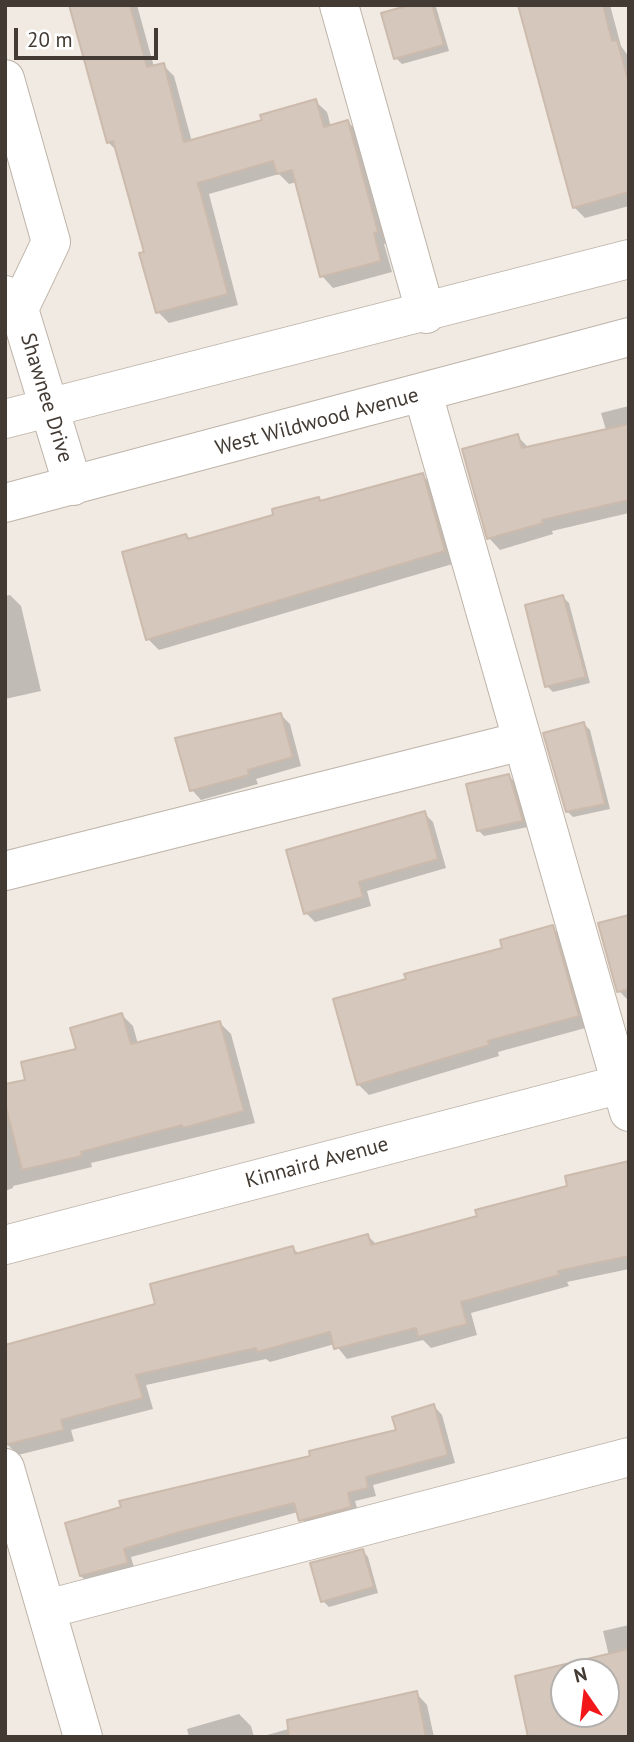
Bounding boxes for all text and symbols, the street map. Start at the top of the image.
scale bar [18,14,161,58]
text: 20 m [27,26,73,53]
street label: Shawnee Drive [14,330,78,466]
street label: West Wildwood Avenue [213,383,421,461]
street label: Kinnaird Avenue [243,1132,391,1194]
north arrow [550,1658,620,1728]
text: N [571,1661,589,1688]

